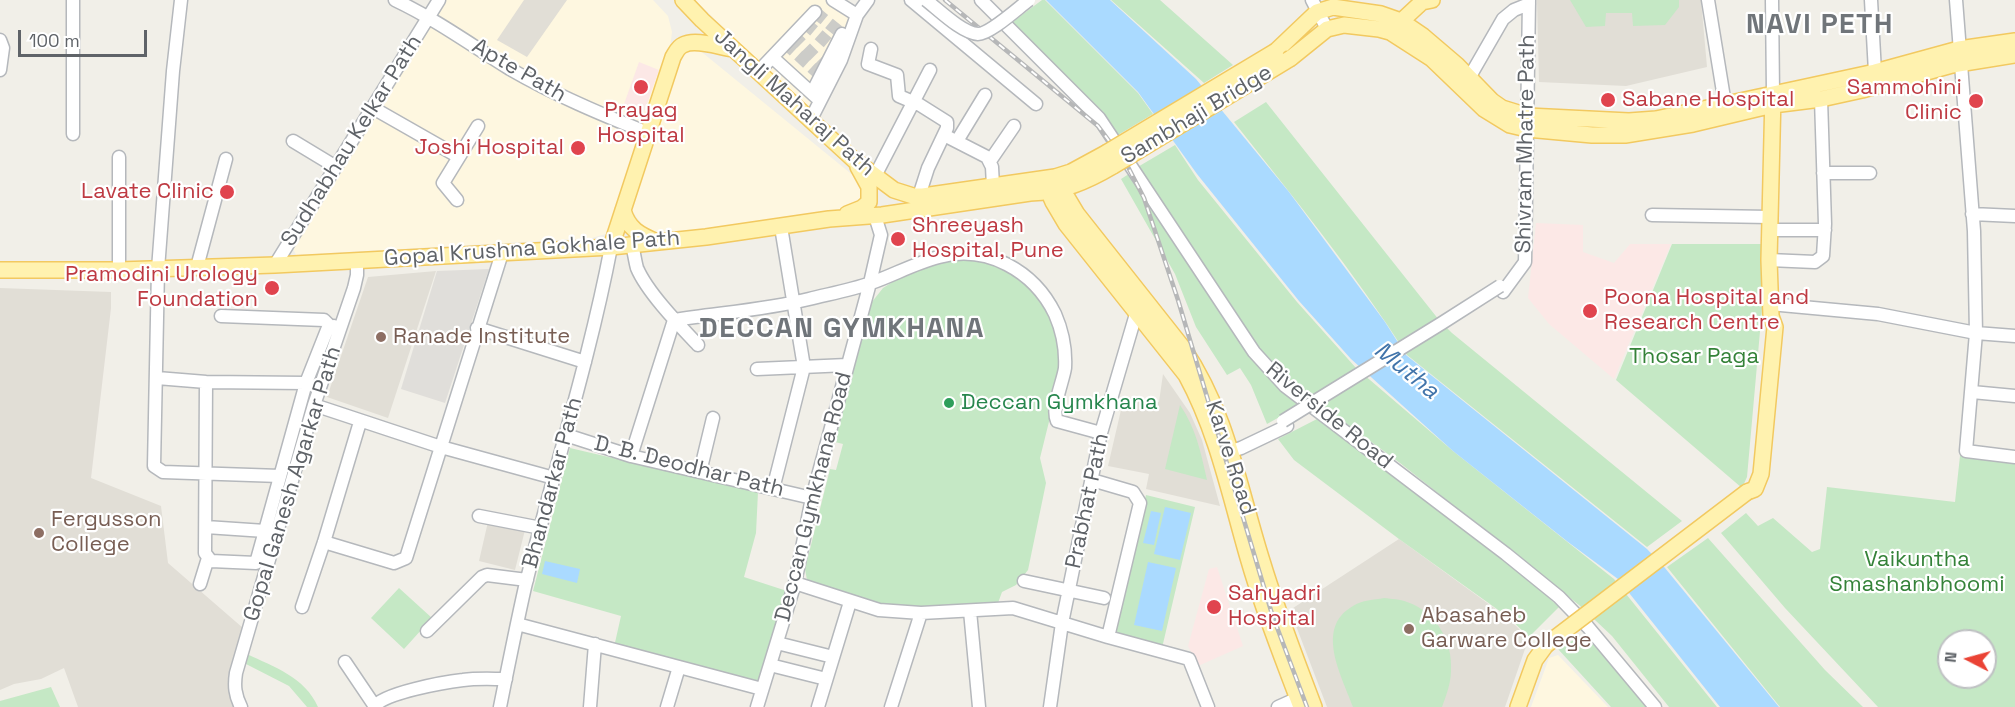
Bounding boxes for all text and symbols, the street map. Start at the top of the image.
district label: NAVI PETH [1746,8,1894,42]
scale bar [21,18,150,56]
street label: Jangli Maharaj Path [708,24,880,182]
text: 100 m [29,29,80,52]
street label: Sudhabhau Kelkar Path [276,30,428,252]
street label: Apte Path [467,33,571,109]
street label: Shivram Mhatre Path [1511,34,1541,254]
street label: Sambhaji Bridge [1117,60,1277,170]
place label: Sammohini Clinic [1847,75,1962,126]
marker: Prayag Hospital [632,78,650,96]
place label: Sabane Hospital [1622,87,1794,113]
marker: Sabane Hospital [1599,91,1617,109]
marker: Sammohini Clinic [1967,92,1985,110]
place label: Prayag Hospital [597,98,685,150]
place label: Joshi Hospital [415,135,564,161]
marker: Joshi Hospital [569,139,587,157]
place label: Lavate Clinic [81,179,214,205]
marker: Lavate Clinic [218,183,236,201]
place label: Shreeyash Hospital, Pune [912,213,1064,264]
street label: Gopal Krushna Gokhale Path [383,225,681,273]
marker: Shreeyash Hospital, Pune [889,230,907,248]
place label: Pramodini Urology Foundation [65,262,258,314]
marker: Pramodini Urology Foundation [263,279,281,297]
place label: Poona Hospital and Research Centre [1604,285,1809,336]
marker: Poona Hospital and Research Centre [1581,302,1599,320]
district label: DECCAN GYMKHANA [699,312,985,346]
place label: Ranade Institute [393,324,570,350]
marker: Ranade Institute [374,330,388,344]
water label: Mutha [1368,336,1444,406]
street label: Gopal Ganesh Agarkar Path [239,343,347,625]
park label: Thosar Paga [1629,344,1759,370]
street label: Riverside Road [1260,357,1398,475]
street label: Deccan Gymkhana Road [770,369,858,625]
place label: Deccan Gymkhana [961,390,1158,416]
street label: Bhandarkar Path [517,395,589,571]
marker: Deccan Gymkhana [942,396,956,410]
street label: Karve Road [1199,398,1261,518]
street label: D. B. Deodhar Path [591,431,787,503]
street label: Prabhat Path [1061,431,1115,571]
place label: Fergusson College [51,507,162,558]
marker: Fergusson College [32,526,46,540]
park label: Vaikuntha Smashanbhoomi [1829,547,2005,598]
place label: Sahyadri Hospital [1228,581,1321,632]
marker: Sahyadri Hospital [1205,598,1223,616]
place label: Abasaheb Garware College [1421,603,1592,654]
marker: Abasaheb Garware College [1402,622,1416,636]
north arrow [1937,629,1997,689]
text: N [1940,651,1962,664]

